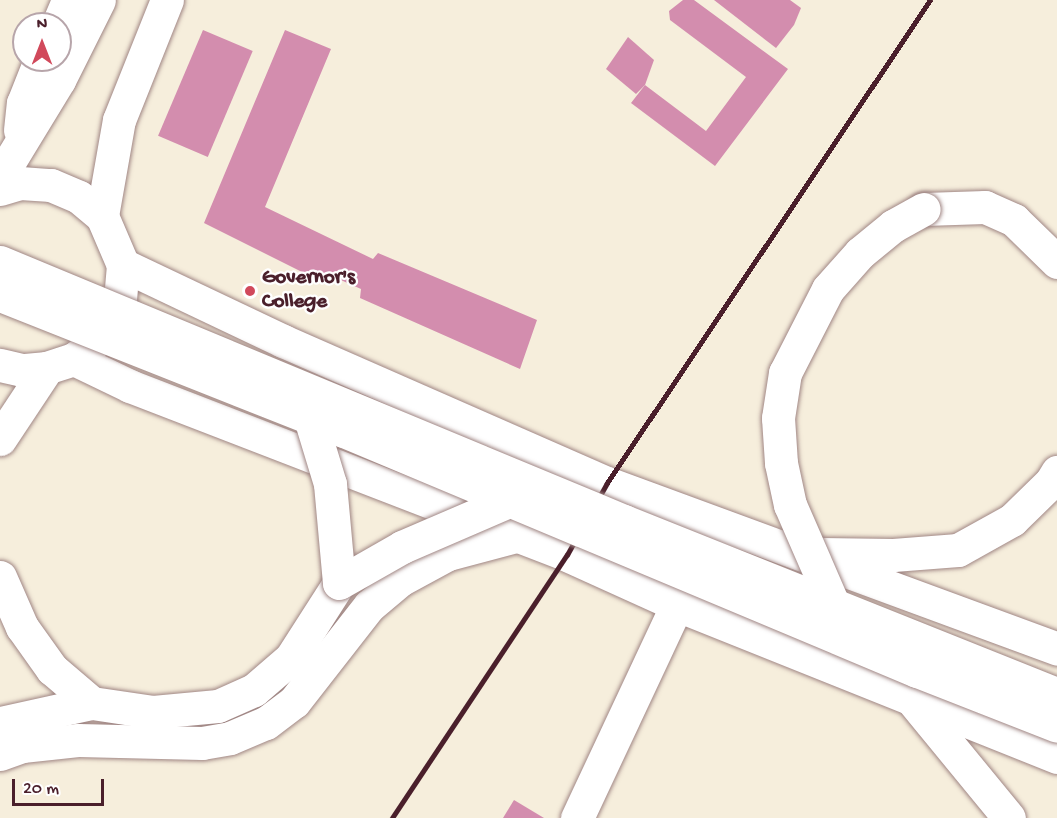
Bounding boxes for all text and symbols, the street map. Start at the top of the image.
north arrow [12,12,72,72]
text: N [37,16,47,35]
place label: Governor's College [262,266,355,316]
marker: Governor's College [243,284,257,298]
scale bar [15,767,106,805]
text: 20 m [23,779,59,800]

